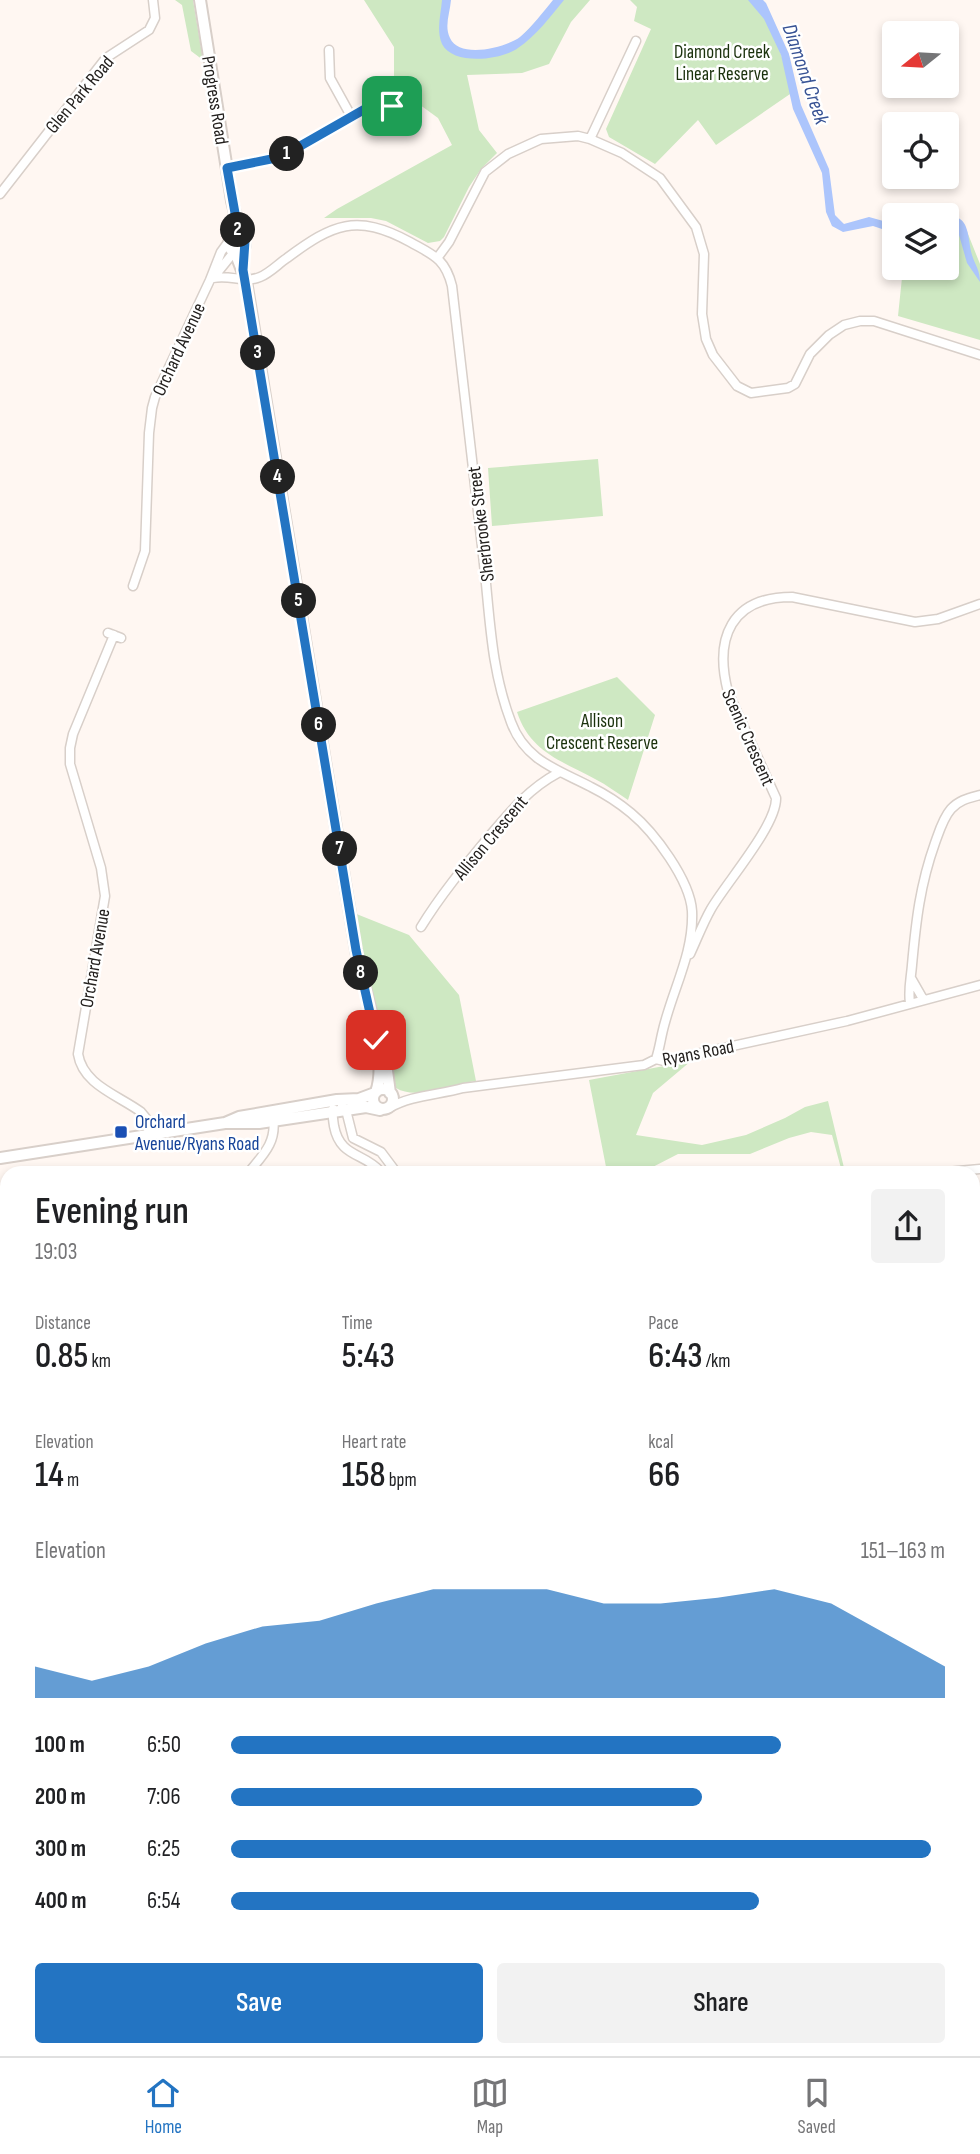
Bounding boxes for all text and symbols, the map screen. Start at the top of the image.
water label: Diamond Creek [777,21,835,129]
north arrow [882,21,959,98]
map controls [882,21,959,280]
park label: Diamond Creek Linear Reserve [674,41,771,86]
street label: Glen Park Road [41,51,119,138]
street label: Progress Road [196,54,233,146]
pin [362,76,422,136]
icon: arrive [373,87,411,125]
button: locate [882,112,959,189]
pin: 1 [270,136,304,172]
text: 1 [283,142,290,165]
button: layers [882,203,959,280]
pin: 2 [220,212,256,247]
text: 2 [233,218,242,241]
street label: Orchard Avenue [148,299,211,400]
pin: 3 [240,336,276,370]
text: 3 [253,341,262,364]
pin: 4 [260,460,296,494]
text: 4 [273,465,282,488]
street label: Sherbrooke Street [463,465,500,583]
pin: 5 [282,584,316,618]
text: 5 [294,589,303,612]
street label: Scenic Crescent [716,686,779,790]
pin: 6 [302,708,336,742]
park label: Allison Crescent Reserve [546,710,658,755]
text: 6 [314,713,323,736]
street label: Allison Crescent [449,791,533,886]
pin: 7 [322,832,358,866]
text: 7 [335,837,344,860]
street label: Orchard Avenue [75,907,115,1010]
pin: 8 [344,956,378,990]
text: 8 [356,961,365,984]
pin [346,1010,406,1070]
icon: check [357,1021,395,1059]
street label: Ryans Road [661,1035,736,1072]
place label: Orchard Avenue/Ryans Road [134,1111,259,1156]
marker: Orchard Avenue/Ryans Road [113,1124,129,1140]
text: Evening run [35,1189,189,1234]
button: share [871,1189,945,1263]
text: 19:03 [35,1238,77,1266]
text: Distance [35,1312,91,1335]
text: Time [342,1312,373,1335]
text: Pace [648,1312,679,1335]
text: 0.85 [35,1335,88,1378]
text: 5:43 [342,1335,395,1378]
text: 6:43 [648,1335,703,1378]
text: km [88,1350,111,1373]
text: /km [703,1350,730,1373]
text: Elevation [35,1431,94,1454]
text: Heart rate [342,1431,407,1454]
text: kcal [648,1431,673,1454]
text: 14 [35,1454,64,1497]
text: 158 [342,1454,386,1497]
text: 66 [648,1454,680,1497]
text: m [64,1469,79,1492]
text: bpm [386,1469,417,1492]
text: Elevation [35,1537,106,1565]
text: 151–163 m [861,1537,945,1565]
text: 100 m [35,1731,85,1759]
text: 6:50 [147,1731,181,1759]
text: 200 m [35,1783,86,1811]
text: 7:06 [147,1783,181,1811]
text: 300 m [35,1835,86,1863]
text: 6:25 [147,1835,180,1863]
text: 400 m [35,1887,86,1915]
text: 6:54 [147,1887,180,1915]
button: Save [35,1963,483,2043]
button: Share [497,1963,945,2043]
tab: Home [144,2074,182,2139]
tab: Map [471,2074,509,2139]
tab: Saved [798,2074,836,2139]

